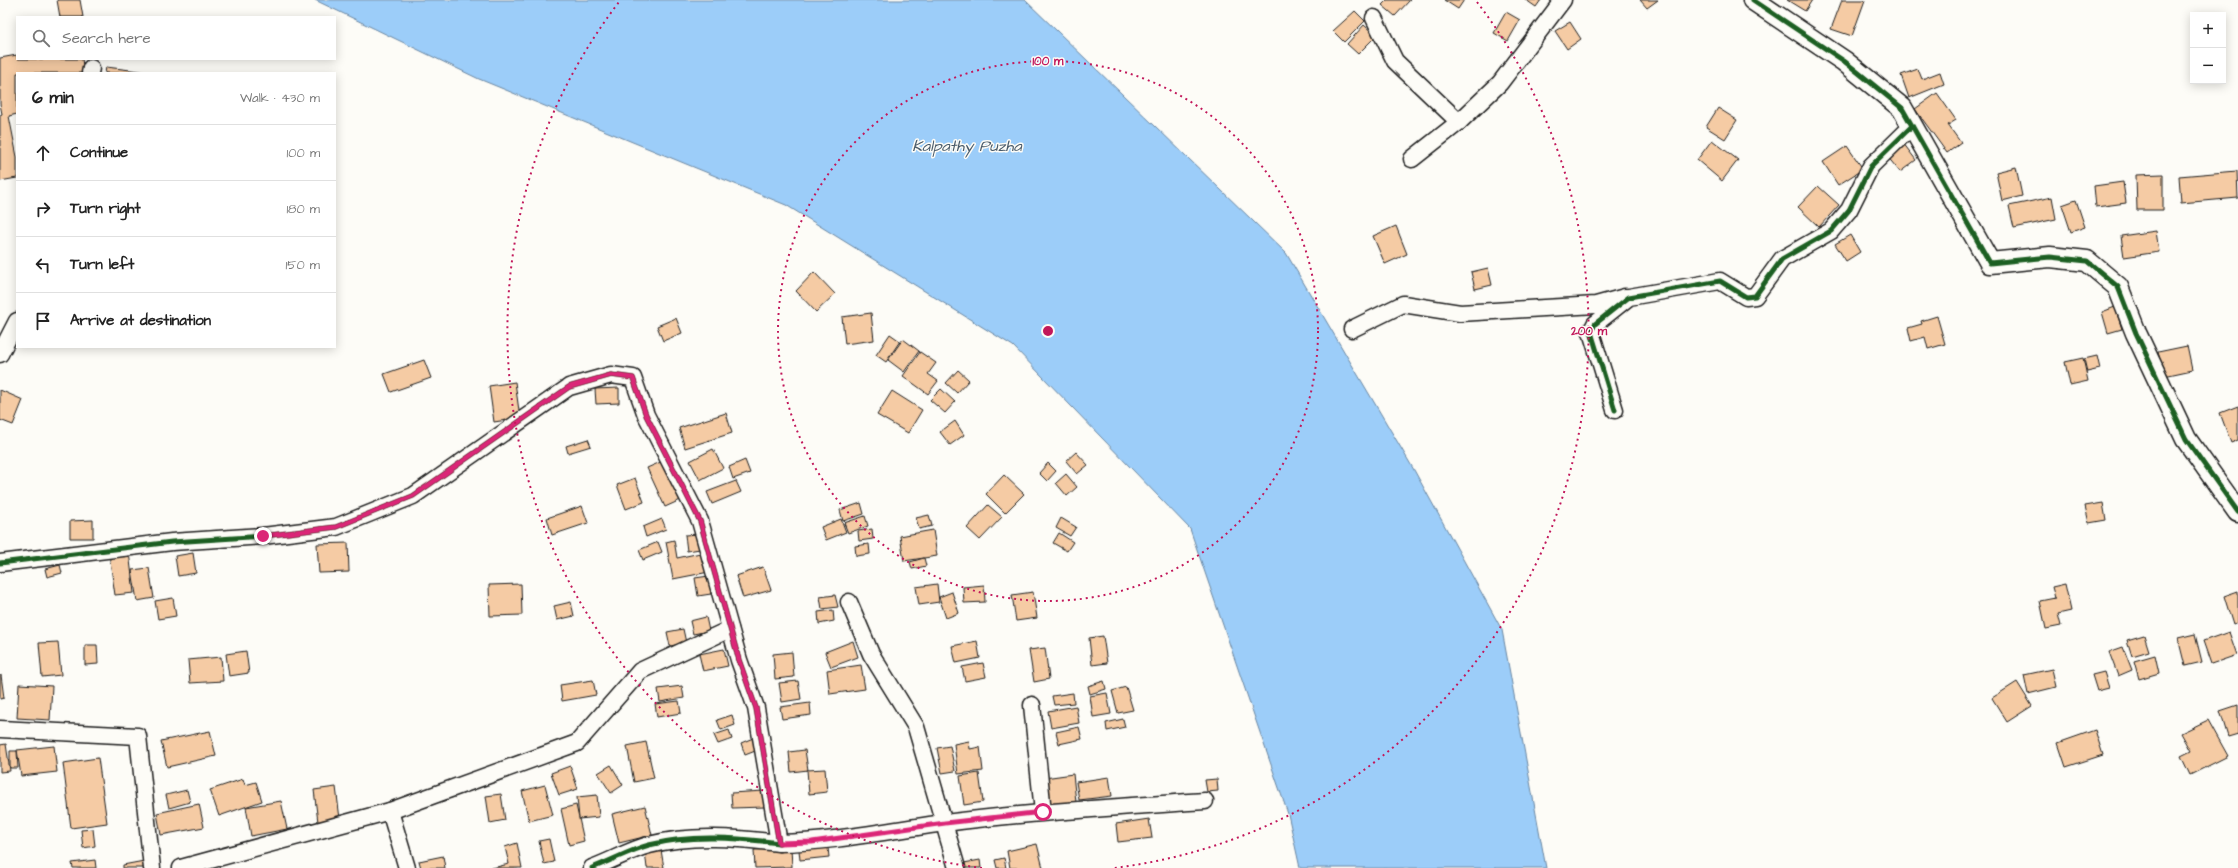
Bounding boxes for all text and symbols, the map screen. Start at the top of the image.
map controls [2190,12,2226,84]
button: + [2190,12,2226,48]
search box [16,16,336,60]
icon: search [30,27,52,49]
text: Search here [62,28,151,49]
button: − [2190,48,2226,84]
text: 100 m [1033,53,1064,70]
text: 6 min [32,86,74,110]
text: Walk · 430 m [240,89,320,107]
water label: Kalpathy Puzha [912,135,1023,158]
icon: ahead [32,142,54,164]
text: Continue [70,142,128,163]
text: 100 m [287,144,320,162]
icon: right [32,198,54,220]
text: Turn right [70,198,141,219]
text: 180 m [286,200,320,218]
icon: left [32,254,54,276]
text: Turn left [70,254,134,275]
text: 150 m [286,256,320,274]
icon: arrive [32,310,54,332]
text: Arrive at destination [70,310,211,331]
text: 200 m [1570,323,1608,340]
centre of rings [1041,324,1055,338]
route end [254,527,272,545]
route start [1034,803,1052,821]

